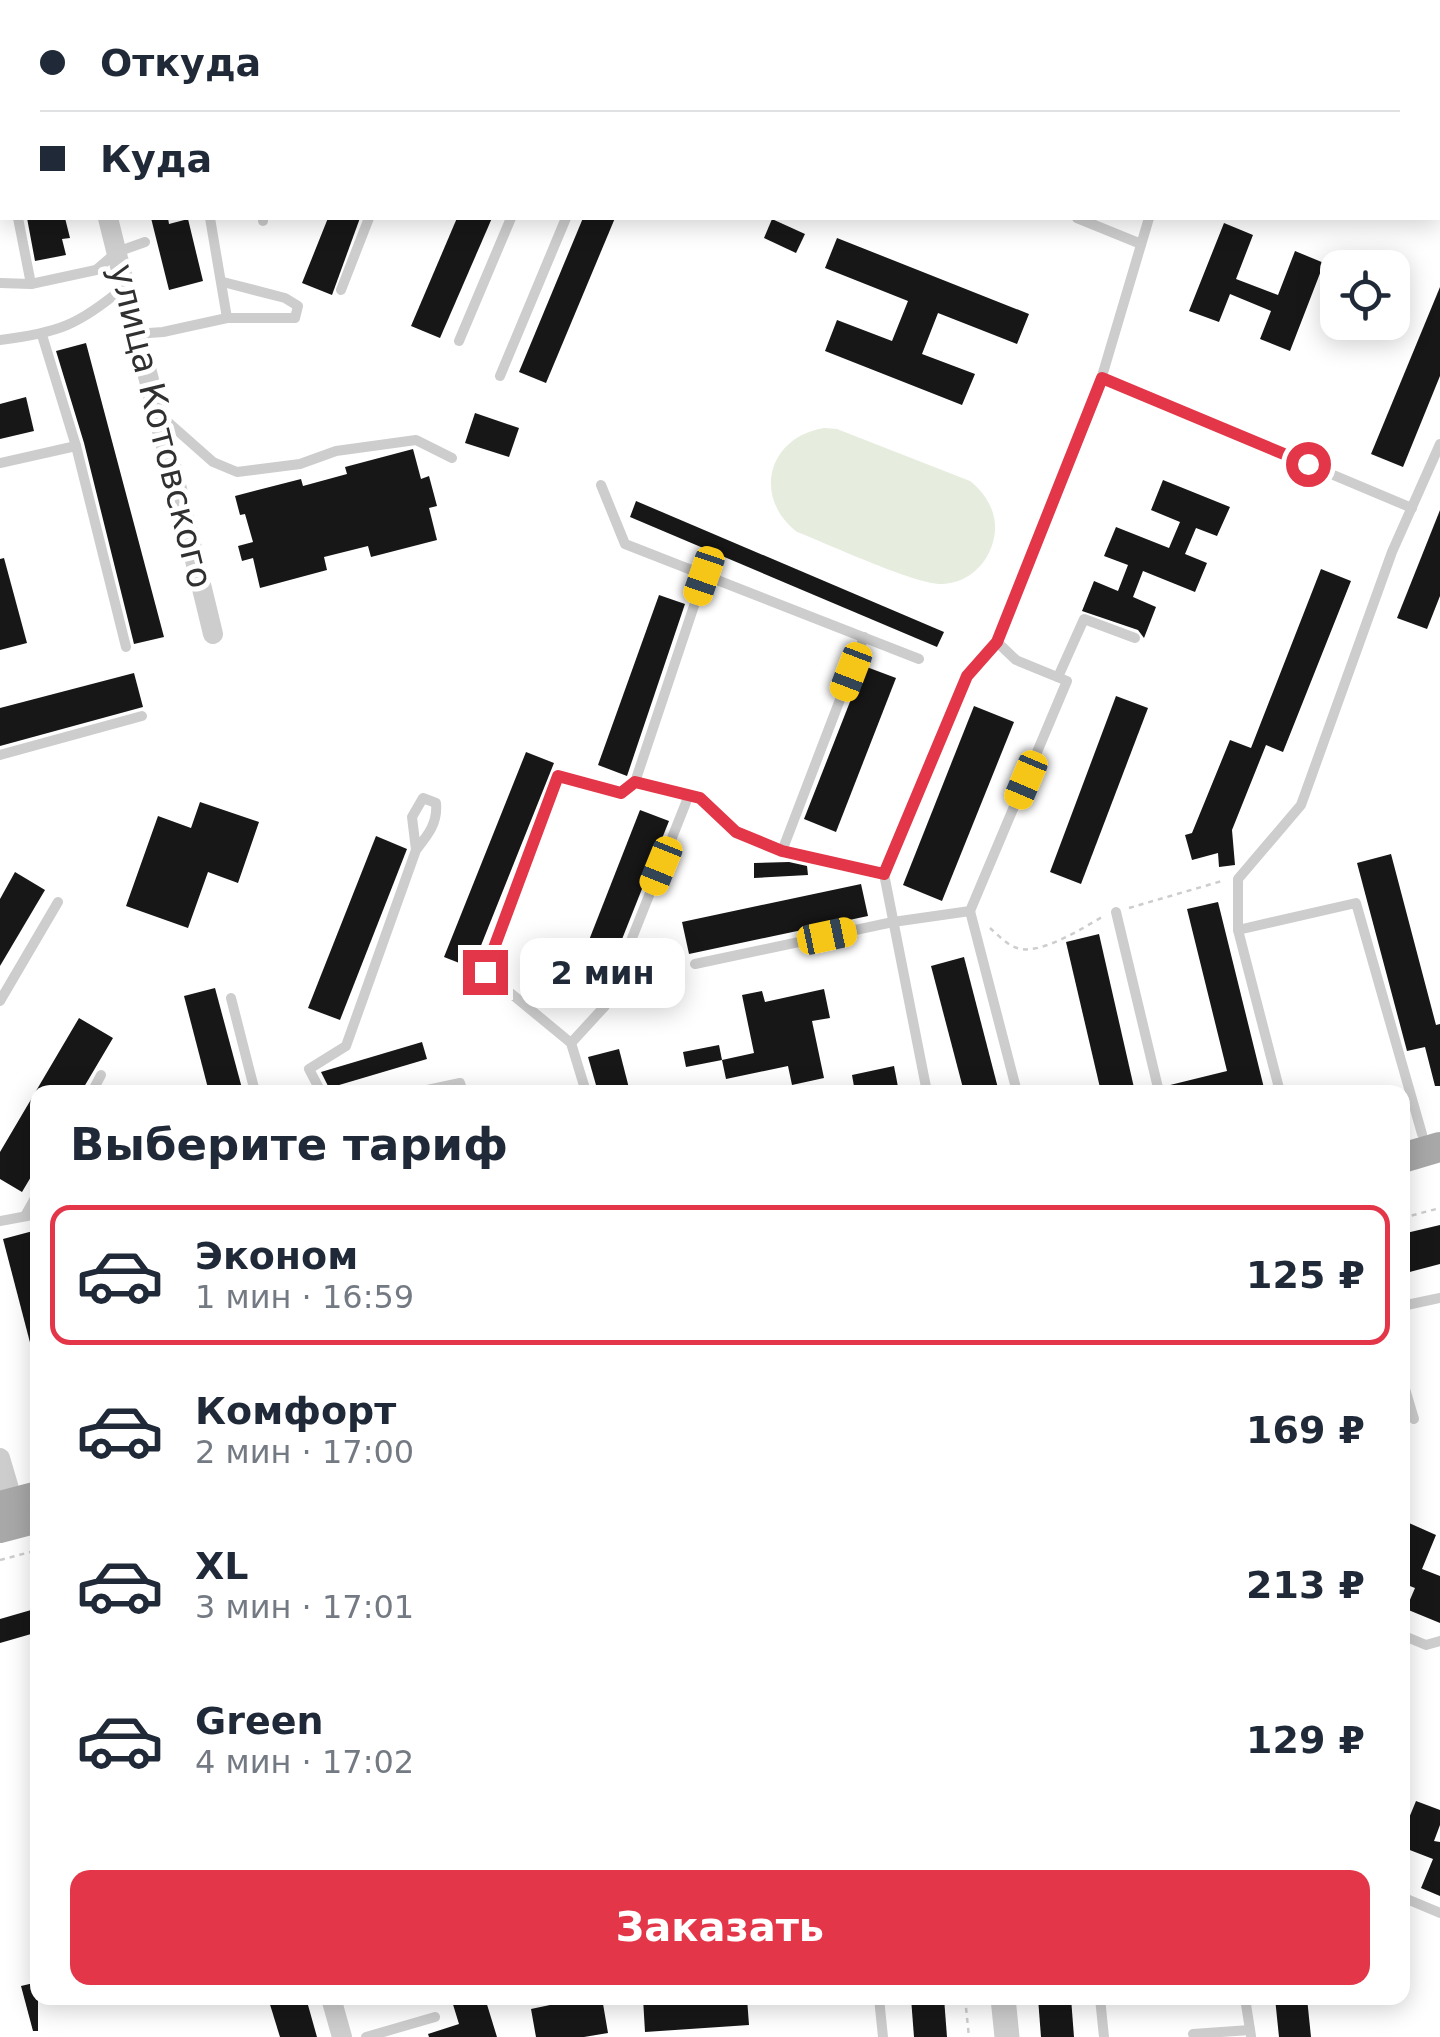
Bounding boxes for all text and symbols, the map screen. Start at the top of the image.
text: Откуда [100,41,261,85]
text: Куда [100,137,212,181]
map controls [1320,250,1410,340]
button: locate [1320,250,1410,340]
street label: улица Котовского [101,260,221,592]
route start [1286,442,1331,487]
car [680,543,728,609]
car [826,639,876,705]
car [1000,747,1052,813]
car [636,833,686,899]
car [795,915,859,957]
callout: 2 мин [520,937,685,1007]
route end [463,950,508,995]
text: 2 мин [550,954,655,992]
text: Выберите тариф [70,1118,508,1171]
icon: car [75,1230,165,1320]
text: Эконом [195,1234,358,1278]
text: 125 ₽ [1246,1253,1365,1297]
text: 1 мин · 16:59 [195,1278,414,1316]
icon: car [75,1385,165,1475]
text: Комфорт [195,1389,396,1433]
text: 169 ₽ [1246,1408,1365,1452]
text: 2 мин · 17:00 [195,1433,414,1471]
icon: car [75,1540,165,1630]
text: XL [195,1544,249,1588]
text: 213 ₽ [1246,1563,1365,1607]
text: 3 мин · 17:01 [195,1588,414,1626]
icon: car [75,1695,165,1785]
text: Green [195,1699,324,1743]
text: 129 ₽ [1246,1718,1365,1762]
text: 4 мин · 17:02 [195,1743,414,1781]
button: Заказать [70,1870,1370,1985]

